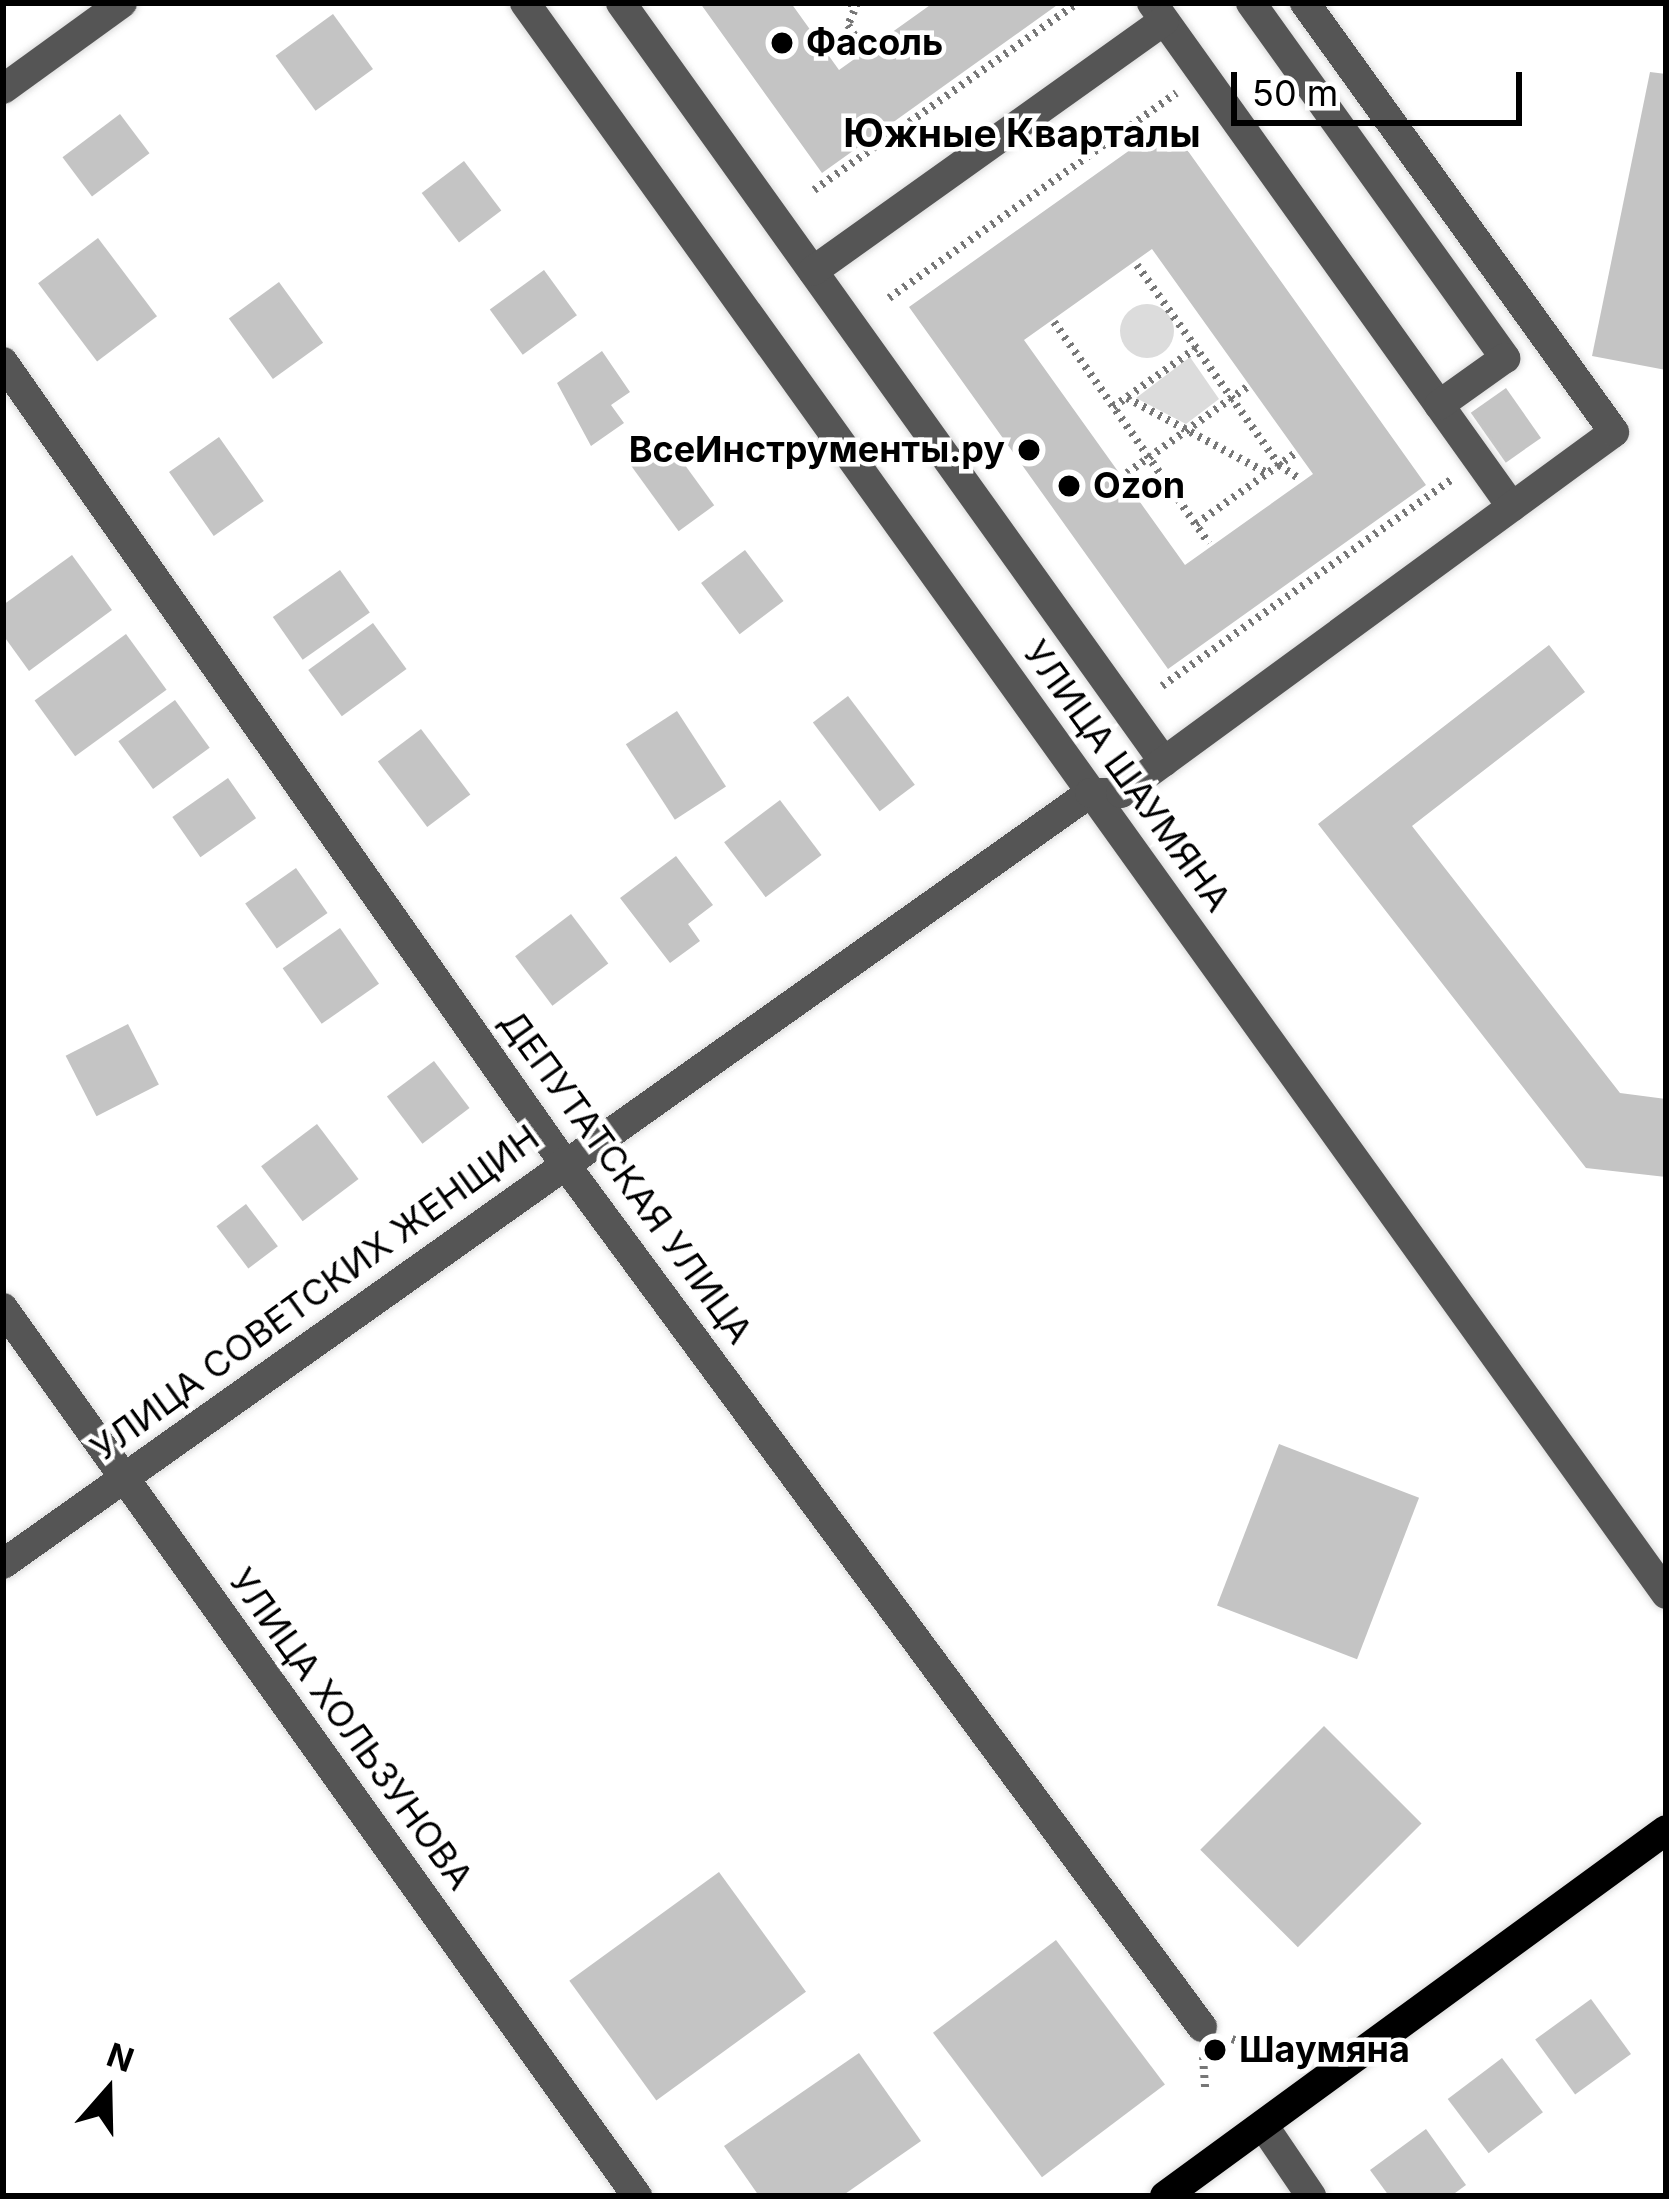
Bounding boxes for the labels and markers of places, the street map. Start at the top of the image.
place label: Фасоль [806,21,943,65]
marker: Фасоль [769,30,795,56]
place label: ВсеИнструменты.ру [629,428,1005,472]
marker: ВсеИнструменты.ру [1016,437,1042,463]
place label: Ozon [1093,464,1185,508]
marker: Ozon [1056,473,1082,499]
place label: Шаумяна [1239,2028,1410,2072]
marker: Шаумяна [1202,2037,1228,2063]

